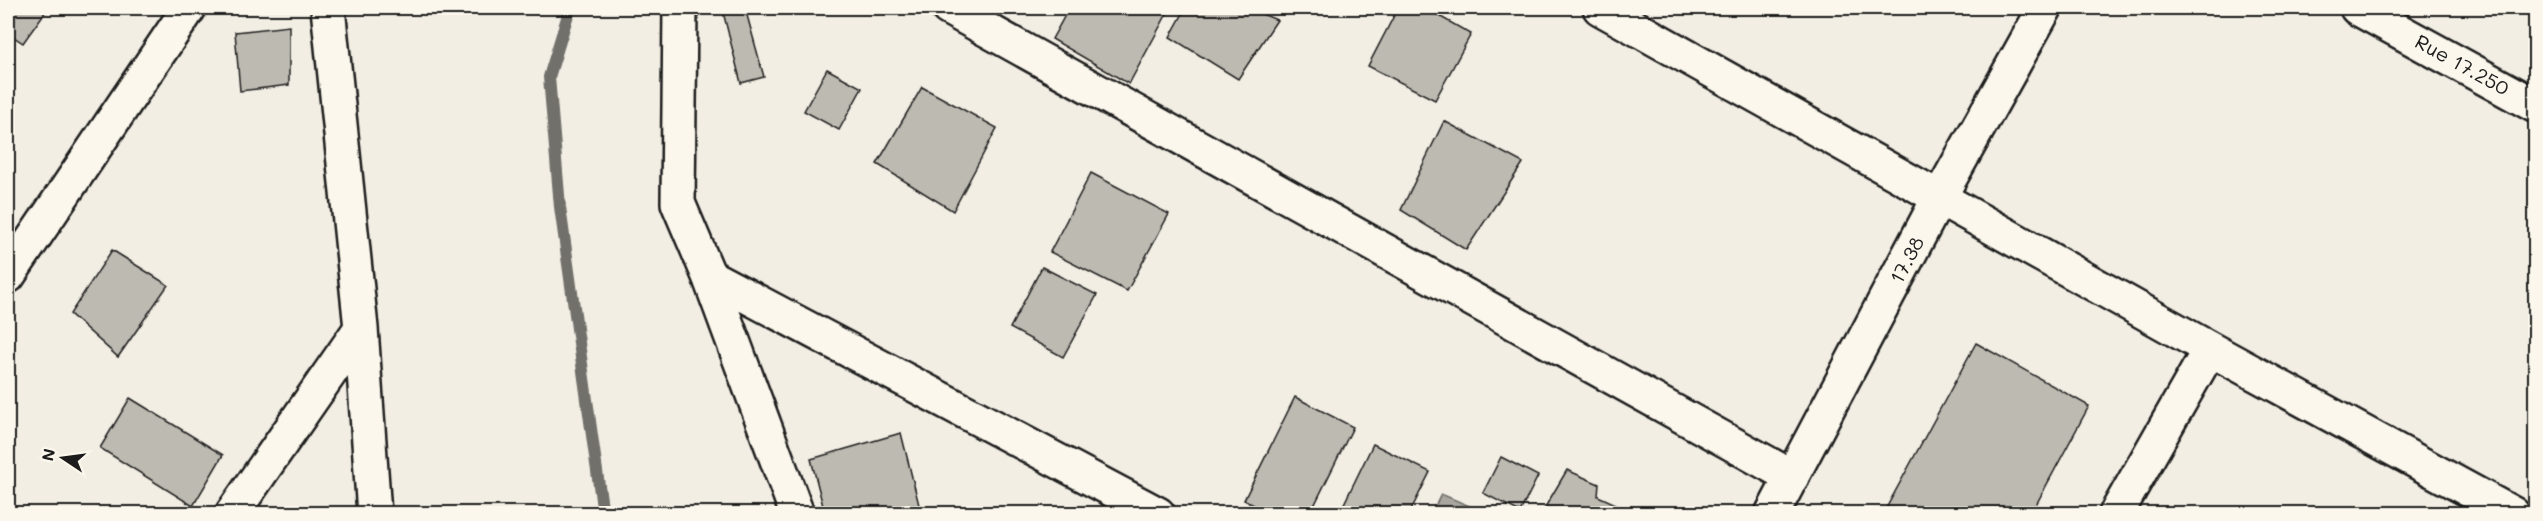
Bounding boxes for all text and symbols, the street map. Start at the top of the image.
street label: Rue 17.250 [2411,28,2514,101]
street label: 17.38 [1883,231,1929,288]
north arrow [33,428,93,488]
text: N [36,446,59,463]

